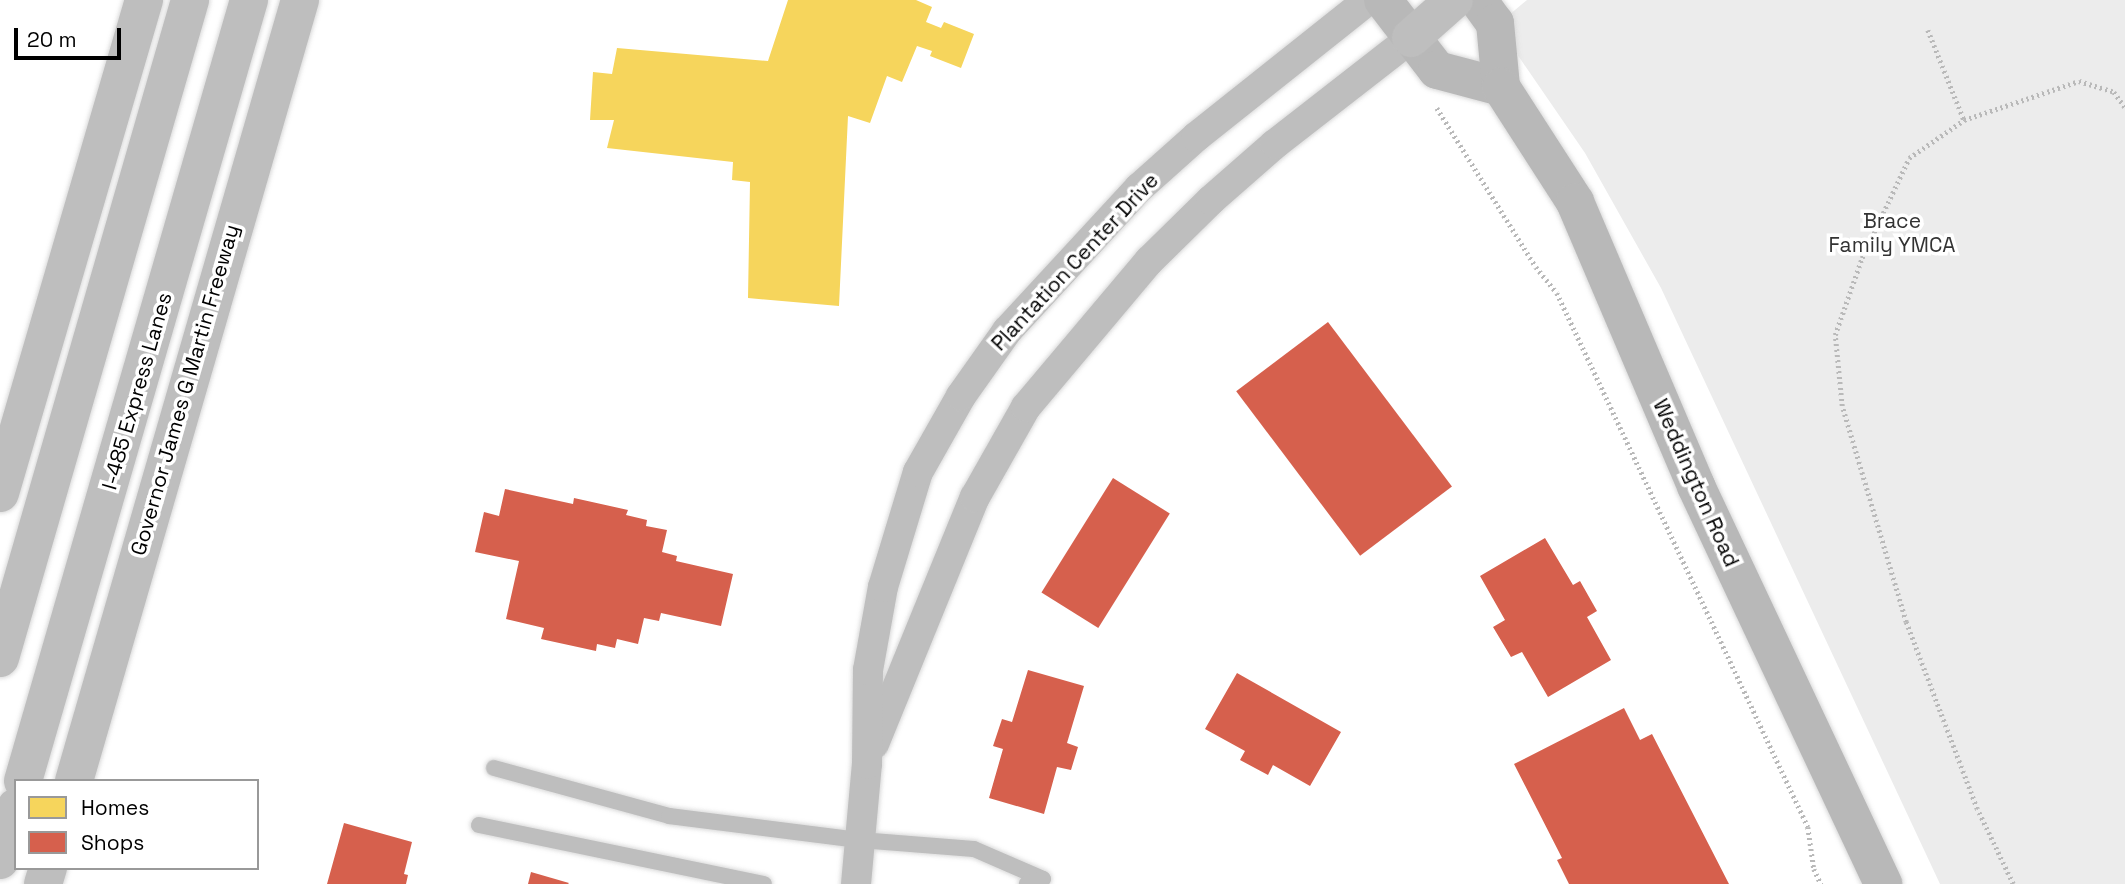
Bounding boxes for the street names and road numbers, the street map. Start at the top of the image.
street label: Plantation Center Drive [986,168,1164,356]
street label: Governor James G Martin Freeway [126,222,244,558]
street label: I-485 Express Lanes [97,289,177,493]
street label: Weddington Road [1648,395,1744,571]

